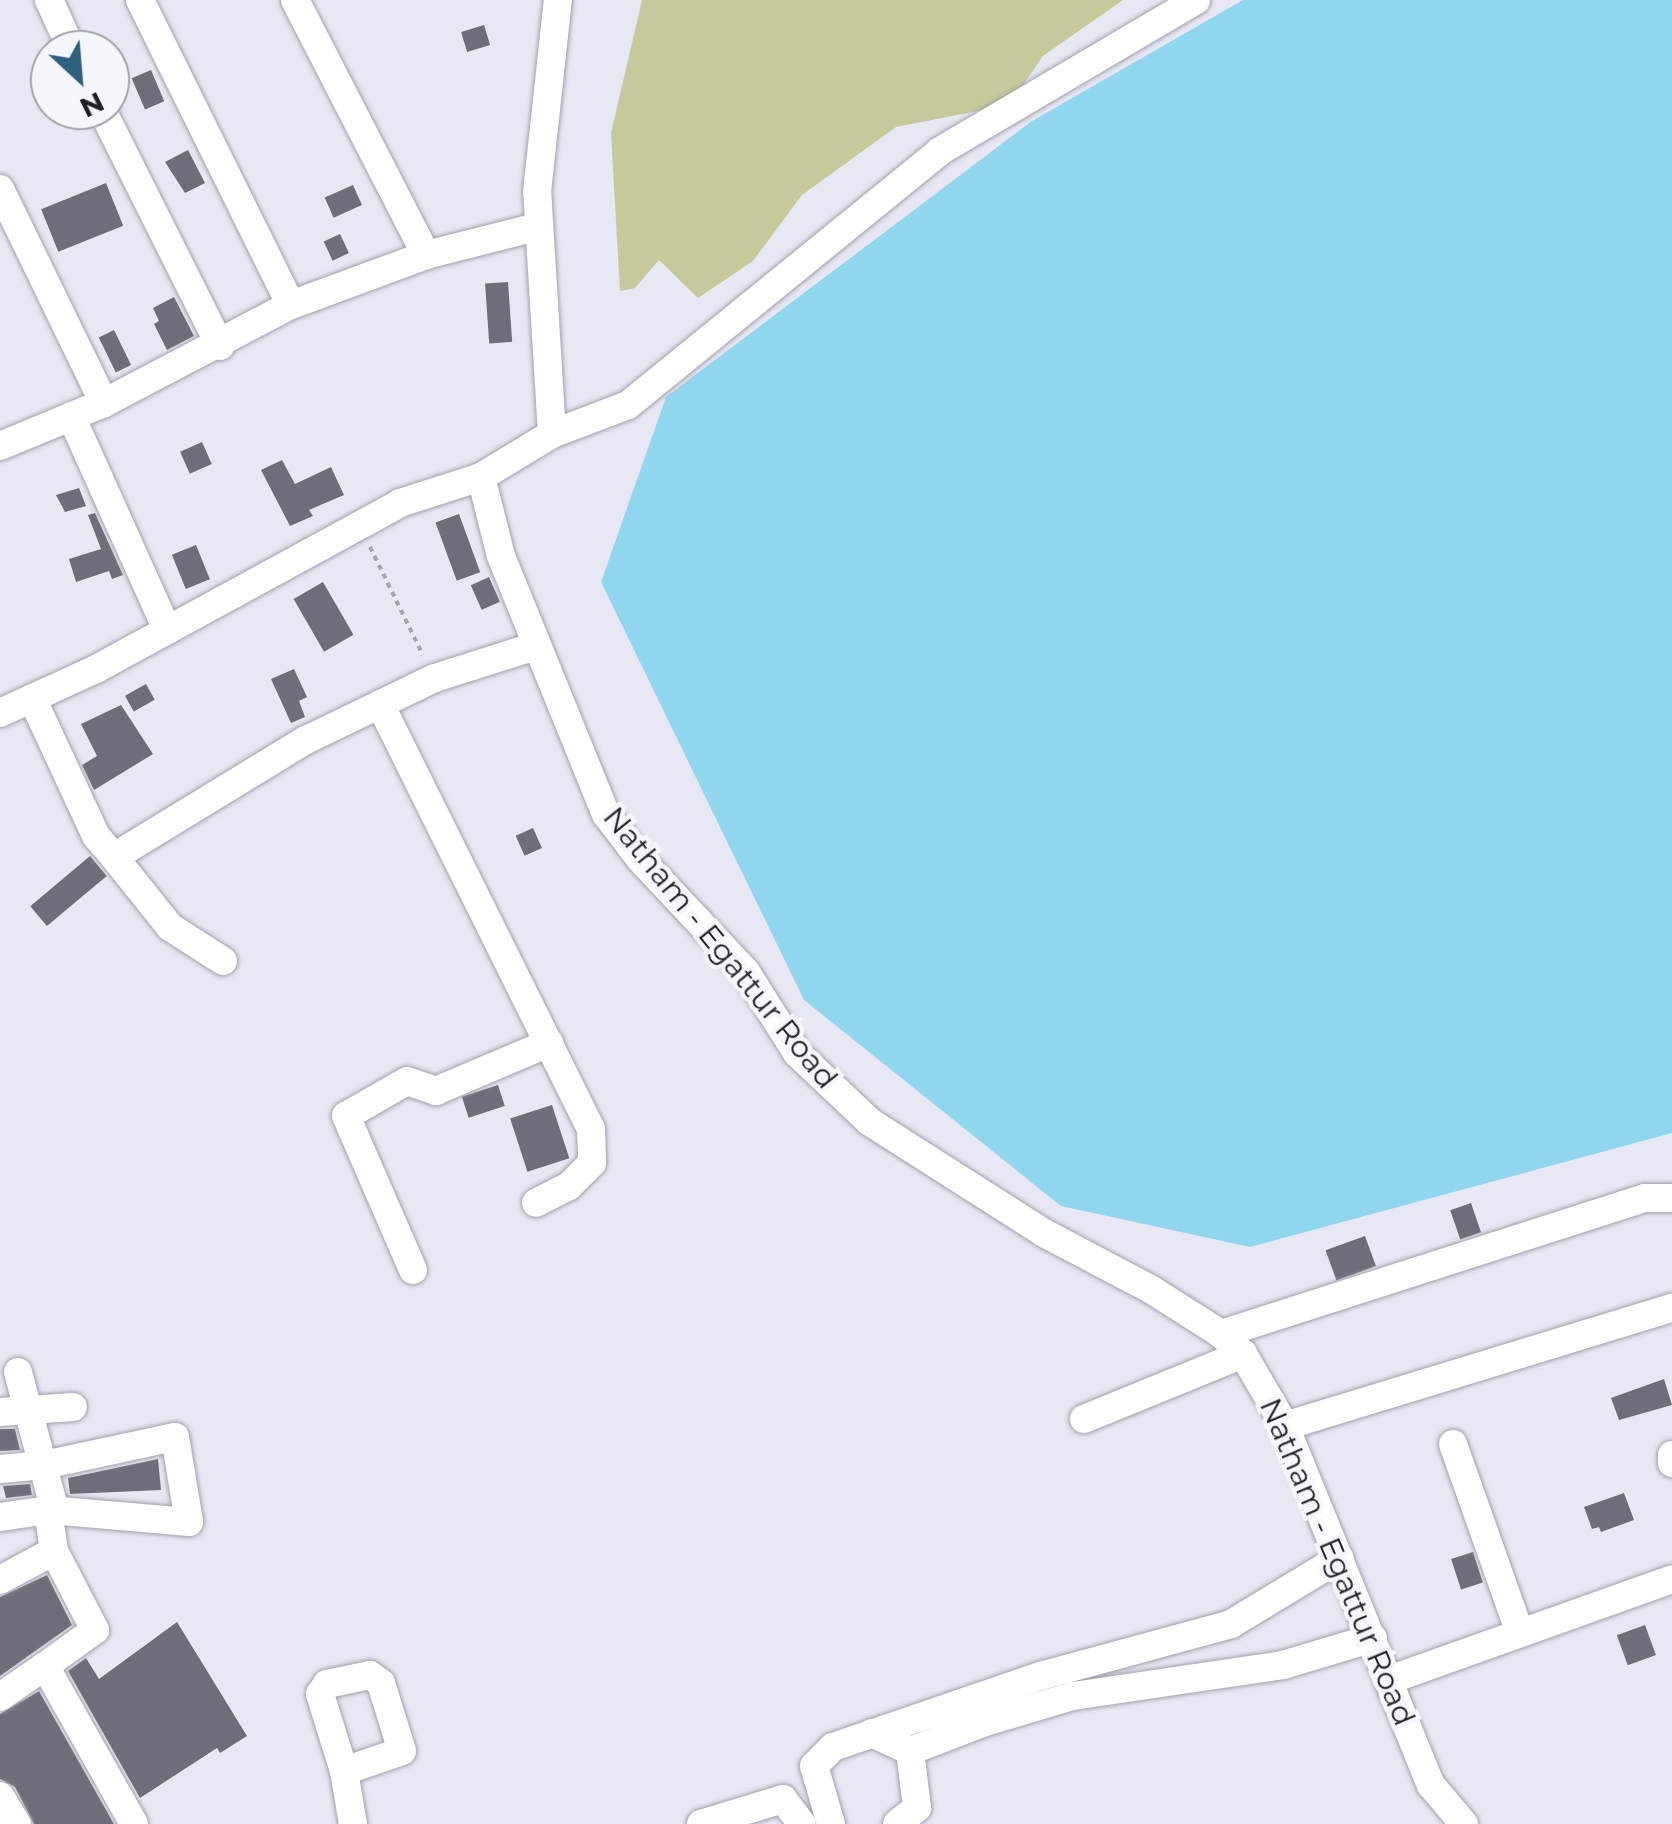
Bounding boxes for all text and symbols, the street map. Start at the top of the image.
north arrow [30,30,130,130]
text: N [75,85,110,125]
street label: Natham - Egattur Road [595,800,845,1096]
street label: Natham - Egattur Road [1252,1393,1422,1731]

